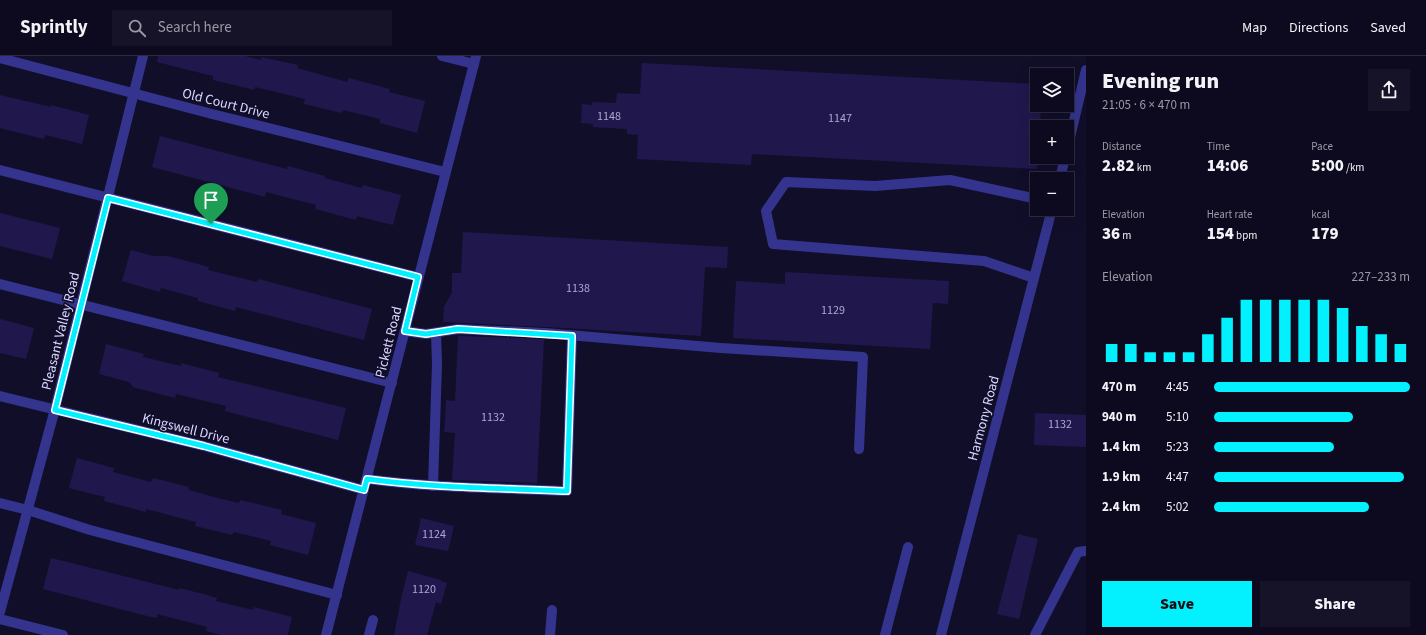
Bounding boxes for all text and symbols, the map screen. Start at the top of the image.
search box [112,10,392,46]
text: Sprintly [20,14,88,41]
icon: search [126,17,148,39]
text: Search here [158,17,232,38]
text: Map [1242,18,1267,38]
text: Directions [1289,18,1348,38]
text: Saved [1370,18,1406,38]
text: Evening run [1102,65,1219,97]
map controls [1030,68,1074,216]
button: layers [1030,68,1074,112]
button: share [1368,69,1410,111]
street label: Old Court Drive [180,83,272,124]
text: 21:05 · 6 × 470 m [1102,96,1190,114]
house number: 1148 [597,108,621,125]
house number: 1147 [828,110,852,127]
button: + [1030,120,1074,164]
text: Distance [1102,139,1141,154]
text: Time [1207,139,1230,154]
text: Pace [1311,139,1333,154]
text: 2.82 [1102,154,1135,178]
text: 14:06 [1207,154,1248,178]
text: 5:00 [1311,154,1344,178]
text: km [1135,160,1151,175]
text: /km [1344,160,1364,175]
button: − [1030,172,1074,216]
pin [194,183,228,224]
icon: arrive [200,189,222,211]
text: Elevation [1102,207,1145,222]
text: Heart rate [1207,207,1252,222]
text: kcal [1311,207,1330,222]
text: 36 [1102,222,1120,246]
text: 154 [1207,222,1234,246]
text: 179 [1311,222,1339,246]
text: m [1120,228,1131,243]
text: bpm [1234,228,1257,243]
text: Elevation [1102,268,1153,286]
text: 227–233 m [1352,268,1410,286]
street label: Pleasant Valley Road [37,270,85,392]
house number: 1138 [566,280,590,297]
house number: 1129 [821,302,845,319]
street label: Pickett Road [370,304,408,380]
street label: Harmony Road [963,374,1005,463]
text: 470 m [1102,378,1136,396]
text: 4:45 [1166,378,1189,396]
street label: Kingswell Drive [140,408,232,449]
text: 940 m [1102,408,1136,426]
text: 5:10 [1166,408,1189,426]
house number: 1132 [481,409,505,426]
house number: 1132 [1048,416,1072,433]
text: 1.4 km [1102,438,1141,456]
text: 5:23 [1166,438,1189,456]
text: 1.9 km [1102,468,1141,486]
text: 4:47 [1166,468,1189,486]
text: 2.4 km [1102,498,1141,516]
text: 5:02 [1166,498,1189,516]
house number: 1124 [422,526,446,543]
house number: 1120 [412,581,436,598]
button: Save [1102,581,1252,627]
button: Share [1260,581,1410,627]

